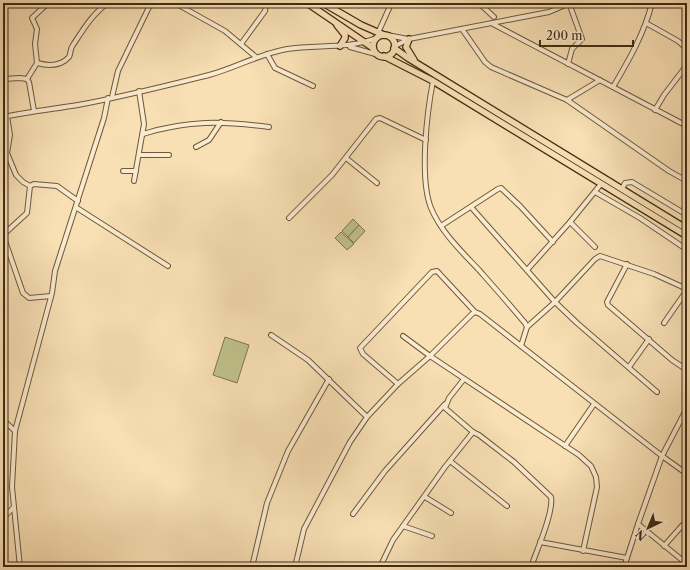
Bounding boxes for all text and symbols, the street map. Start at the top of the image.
scale bar [540,22,633,48]
text: 200 m [546,28,583,43]
north arrow [628,508,668,548]
text: N [632,527,649,544]

